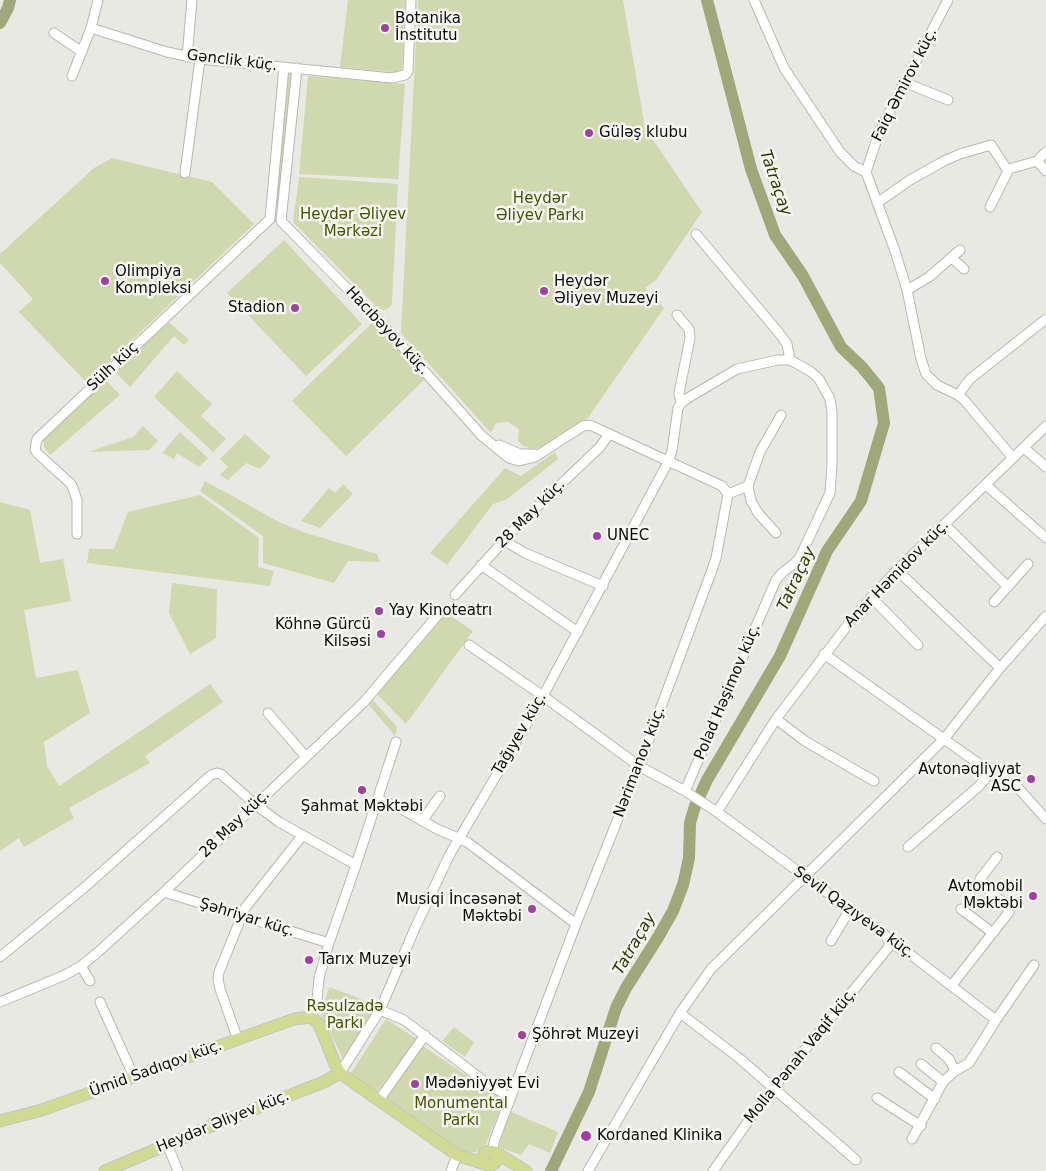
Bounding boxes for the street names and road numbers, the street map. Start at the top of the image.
street label: Faiq Əmirov küç. [869,25,941,145]
street label: Gənclik küç. [186,47,278,75]
street label: Hacıbəyov küç. [342,283,432,379]
street label: Sülh küç [84,339,142,395]
street label: 28 May küç. [493,476,569,552]
street label: Anar Həmidov küç. [841,517,953,631]
street label: Polad Həşimov küç. [691,621,765,763]
street label: Tağıyev küç. [489,690,551,778]
street label: Nərimanov küç. [611,704,669,820]
street label: 28 May küç. [196,786,274,862]
street label: Sevil Qazıyeva küç. [790,863,918,963]
street label: Şəhriyar küç. [197,895,297,941]
street label: Molla Pənah Vaqif küç. [741,985,861,1127]
street label: Ümid Sadıqov küç. [87,1037,225,1101]
street label: Heydər Əliyev küç. [154,1087,292,1157]

